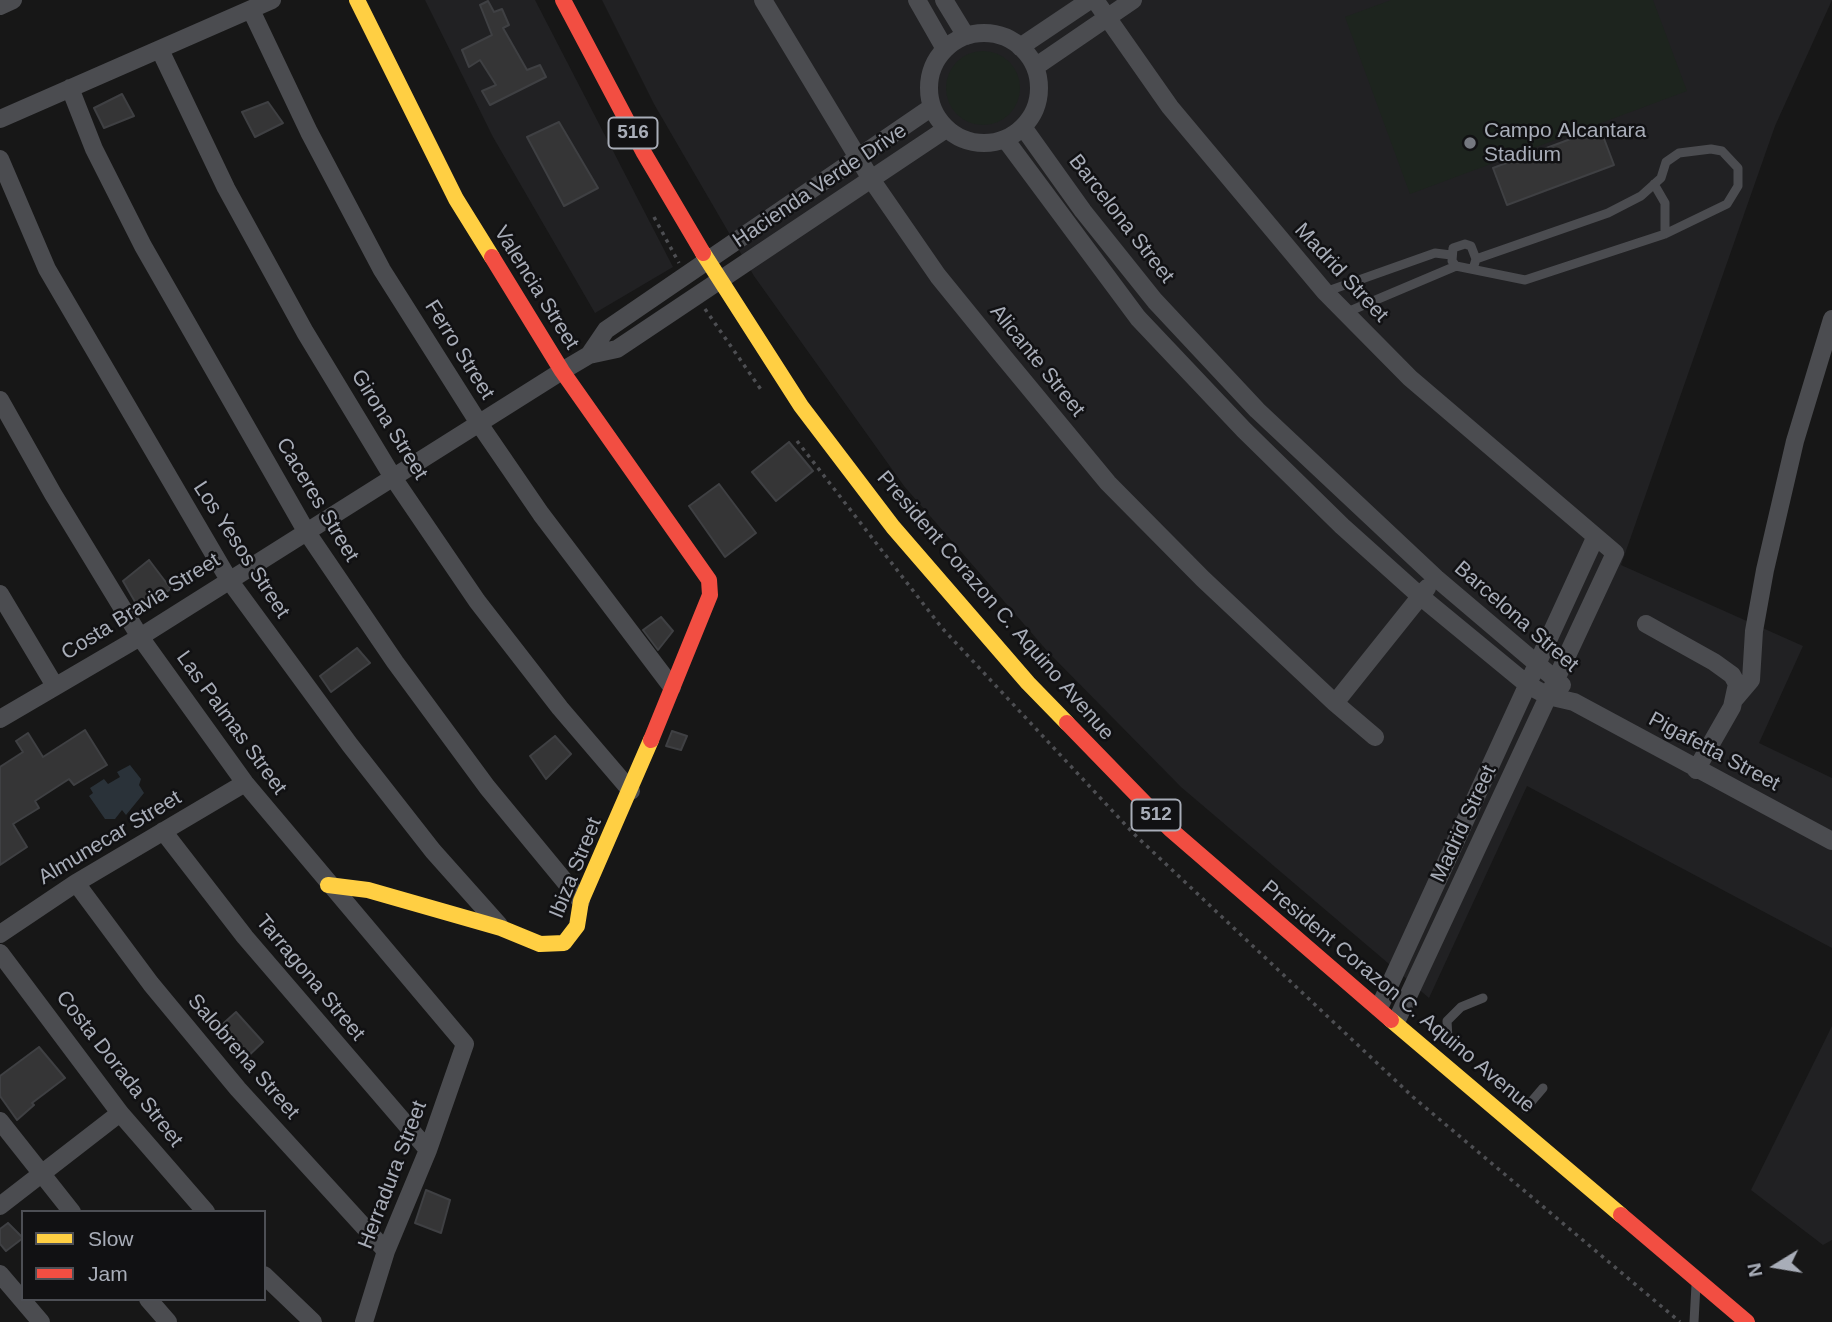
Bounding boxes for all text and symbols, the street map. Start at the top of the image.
road number: 516 [608,118,658,148]
street label: Hacienda Verde Drive [728,118,912,254]
place label: Campo Alcantara Stadium [1484,118,1646,168]
marker: Campo Alcantara Stadium [1462,135,1478,151]
street label: Barcelona Street [1063,150,1179,288]
street label: Madrid Street [1289,218,1393,328]
street label: Valencia Street [488,222,584,354]
street label: Ferro Street [419,296,499,404]
street label: Alicante Street [984,300,1090,422]
street label: Girona Street [345,365,433,485]
street label: Caceres Street [270,433,364,567]
street label: President Corazon C. Aquino Avenue [871,466,1119,746]
street label: Los Yesos Street [187,477,295,623]
street label: Costa Bravia Street [57,548,225,666]
street label: Barcelona Street [1449,556,1583,678]
street label: Las Palmas Street [170,646,292,800]
street label: Pigafetta Street [1644,707,1784,797]
street label: Madrid Street [1426,762,1502,886]
street label: Almunecar Street [34,785,186,891]
road number: 512 [1132,800,1180,830]
street label: Ibiza Street [544,814,608,922]
street label: President Corazon C. Aquino Avenue [1256,875,1540,1119]
street label: Tarragona Street [250,910,370,1046]
street label: Costa Dorada Street [50,986,188,1152]
street label: Salobrena Street [182,989,304,1125]
street label: Herradura Street [353,1097,433,1253]
legend [21,1210,266,1301]
text: Slow [88,1227,134,1250]
north arrow [1741,1231,1811,1301]
text: N [1743,1261,1767,1279]
text: Jam [88,1262,128,1285]

